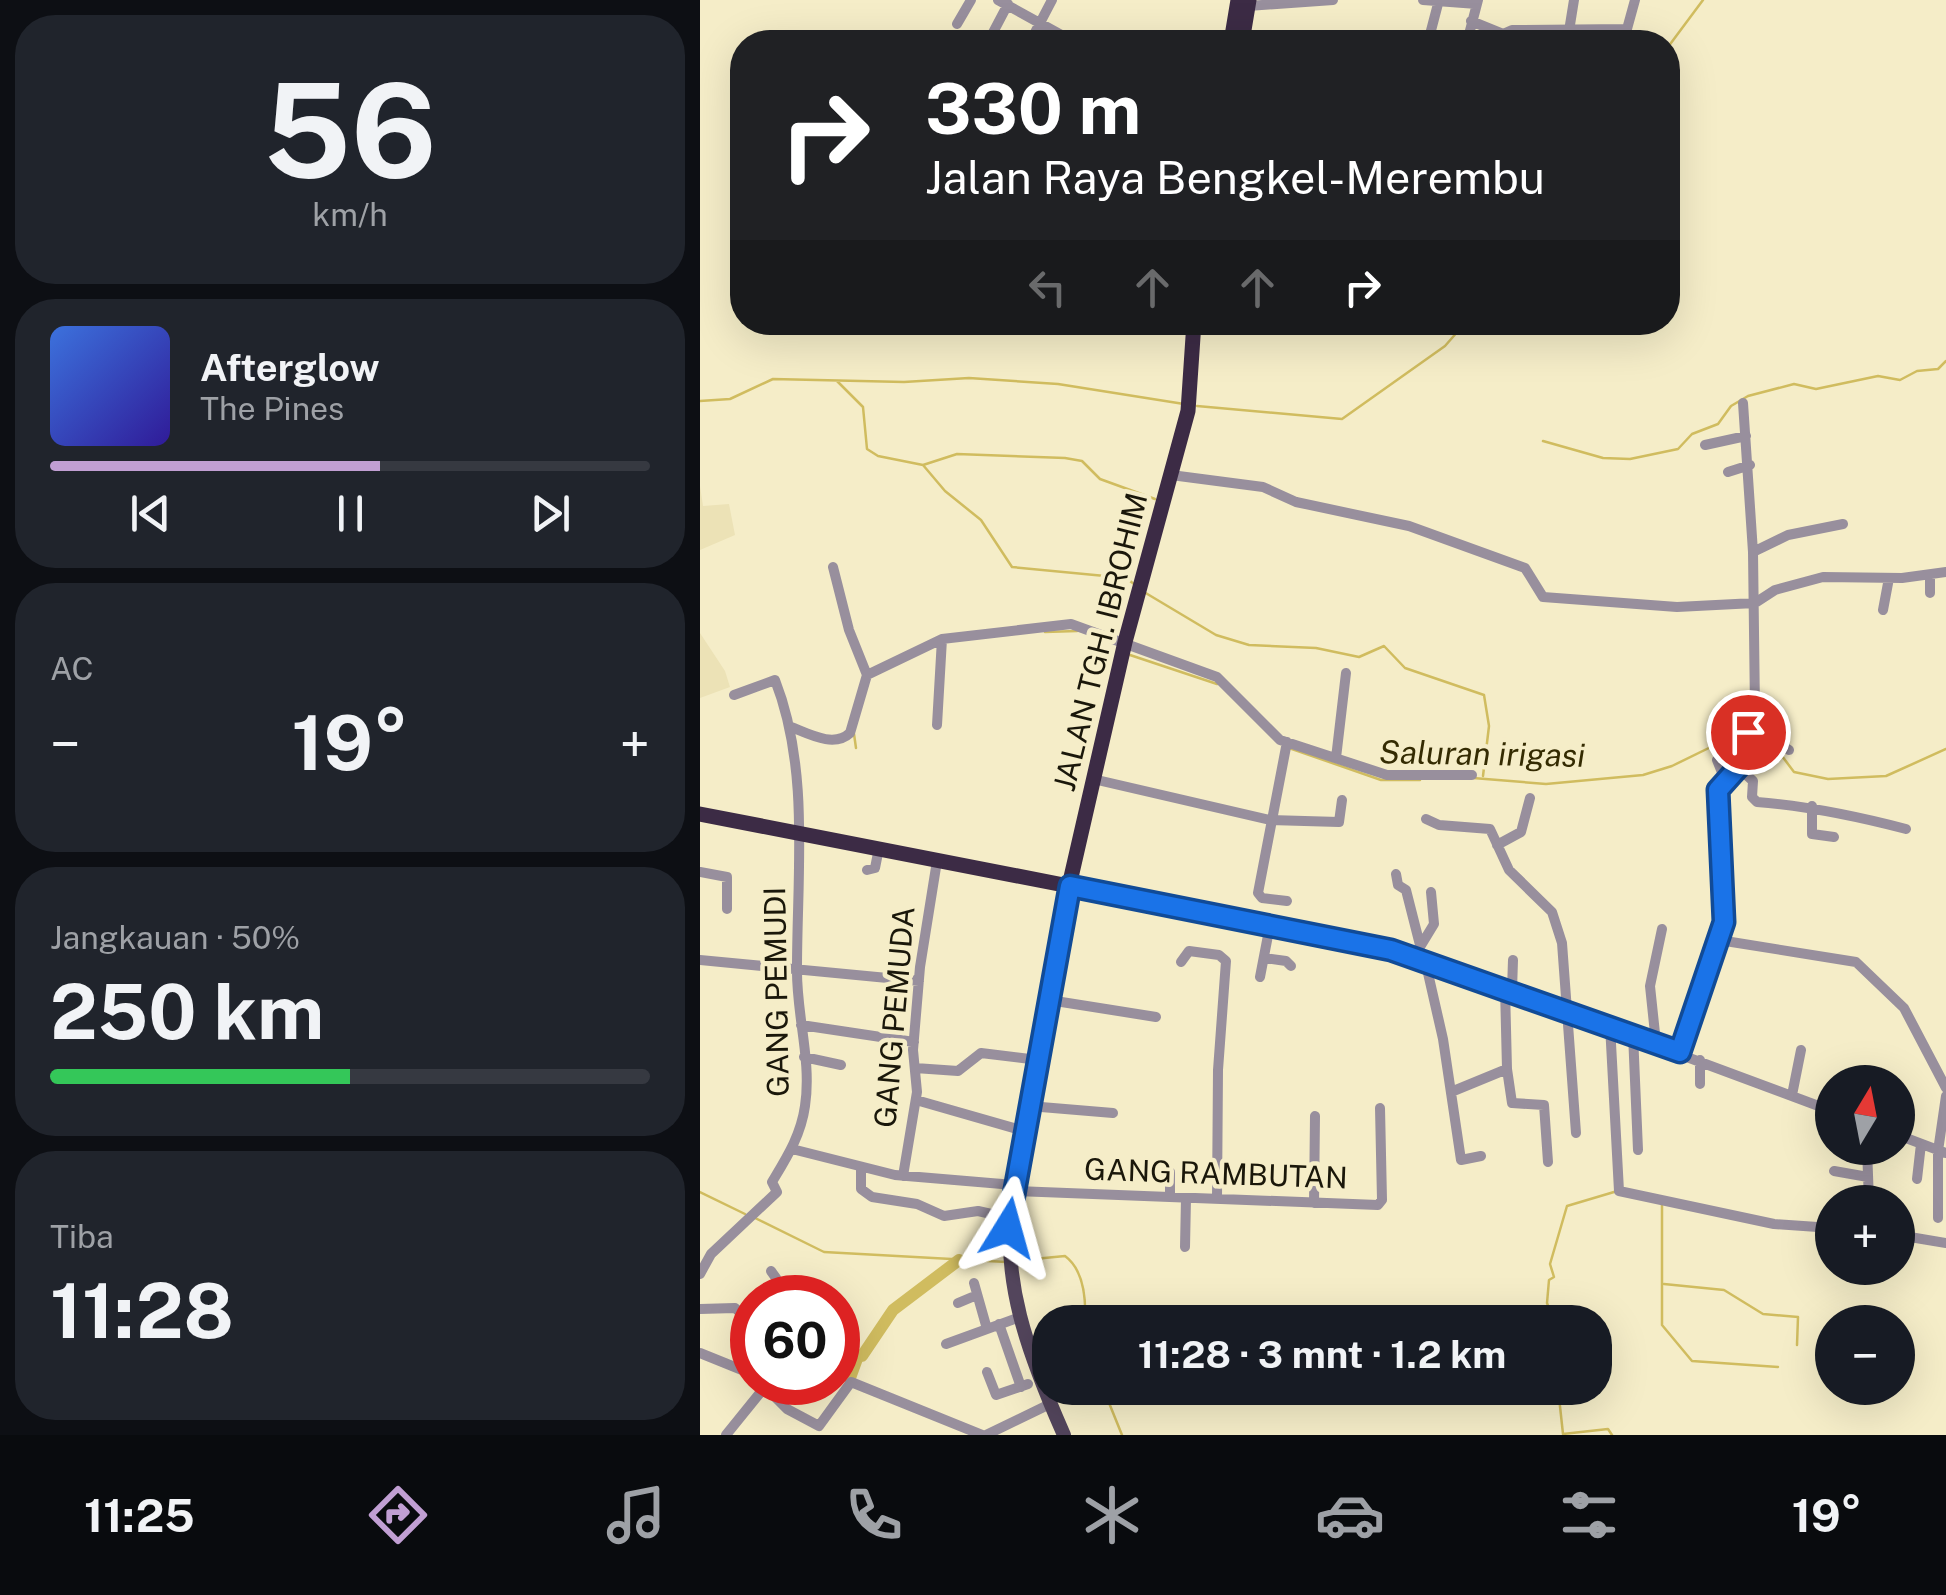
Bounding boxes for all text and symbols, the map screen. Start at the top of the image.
text: 56 [263,55,437,207]
text: 330 m [925,67,1141,150]
icon: right [760,70,890,200]
text: Jalan Raya Bengkel-Merembu [925,151,1545,204]
text: km/h [312,196,388,233]
icon: left [1020,260,1075,315]
icon: ahead [1125,260,1180,315]
icon: ahead [1230,260,1285,315]
icon: right [1335,260,1390,315]
text: Afterglow [200,345,380,390]
text: The Pines [200,390,344,427]
icon: previous [123,486,178,541]
icon: pause [323,486,378,541]
icon: next [523,486,578,541]
street label: JALAN TGH. IBROHIM [1046,489,1155,795]
text: AC [50,650,94,687]
pin [1706,690,1791,775]
text: 19° [291,699,409,787]
icon: arrive [1721,705,1776,760]
text: − [50,712,81,776]
text: + [619,712,650,776]
water label: Saluran irigasi [1379,733,1585,774]
street label: GANG PEMUDI [756,887,796,1097]
street label: GANG PEMUDA [866,905,922,1129]
text: Jangkauan · 50% [50,919,300,956]
text: 250 km [50,968,324,1056]
north arrow [1815,1065,1915,1165]
map controls [1815,1065,1915,1405]
street label: GANG RAMBUTAN [1084,1150,1348,1196]
position arrow [956,1176,1060,1280]
button: + [1815,1185,1915,1285]
text: Tiba [50,1218,114,1255]
text: 11:28 [50,1267,234,1355]
speed limit sign: 60 [730,1275,860,1405]
button: − [1815,1305,1915,1405]
text: 11:28 · 3 mnt · 1.2 km [1138,1332,1506,1377]
icon: directions [363,1480,433,1550]
icon: music [601,1480,671,1550]
icon: phone [839,1480,909,1550]
icon: climate [1077,1480,1147,1550]
icon: car [1315,1480,1385,1550]
icon: filters [1554,1480,1624,1550]
text: 11:25 [84,1489,195,1542]
text: 19° [1792,1489,1862,1542]

